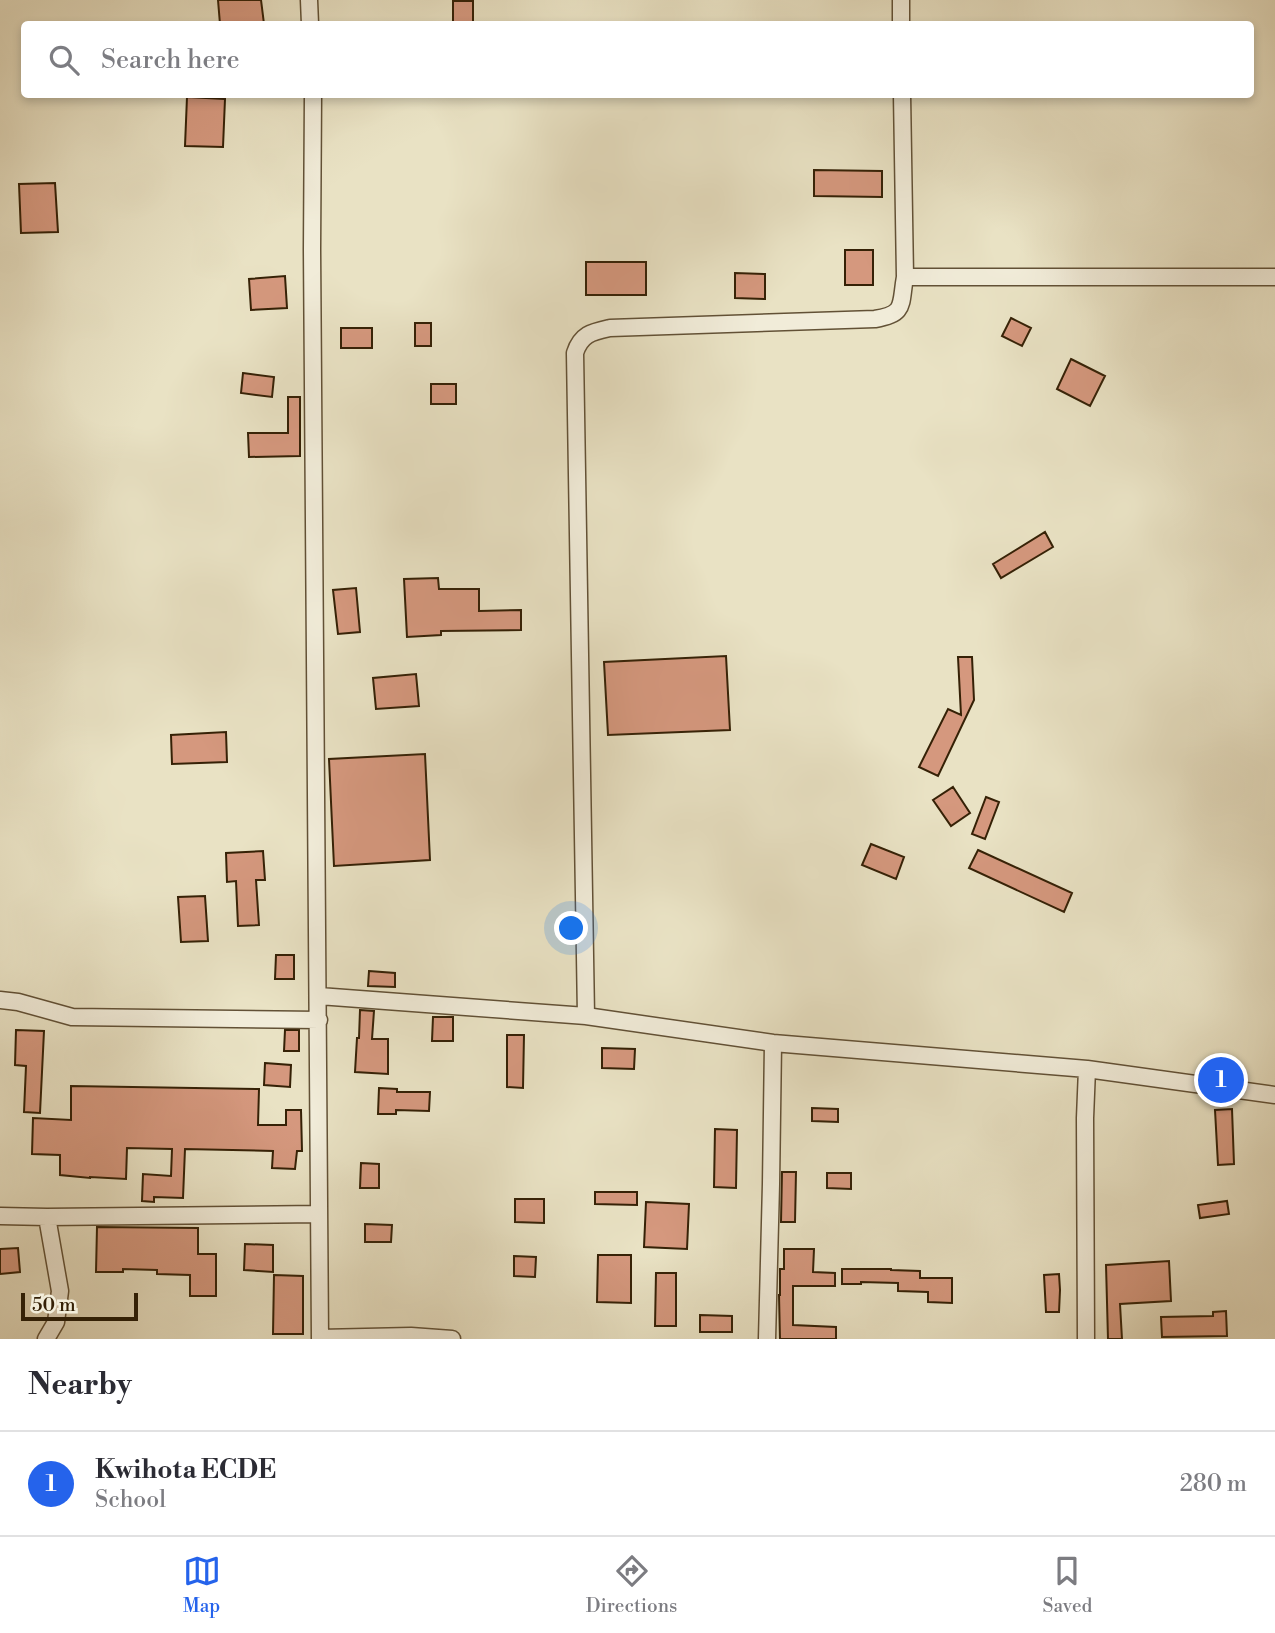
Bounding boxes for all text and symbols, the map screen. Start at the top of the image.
search box [21,21,1254,98]
icon: search [45,41,83,79]
text: Search here [101,44,240,76]
your location [554,911,588,945]
pin: 1 [1198,1054,1244,1106]
scale bar [21,1290,138,1322]
text: 50 m [32,1293,76,1317]
text: Nearby [28,1366,132,1404]
text: Kwihota ECDE [95,1454,276,1486]
text: 1 [45,1470,57,1498]
text: 280 m [1180,1470,1247,1498]
text: School [95,1486,166,1514]
tab: Map [183,1552,221,1618]
tab: Directions [586,1552,677,1618]
tab: Saved [1043,1552,1092,1618]

